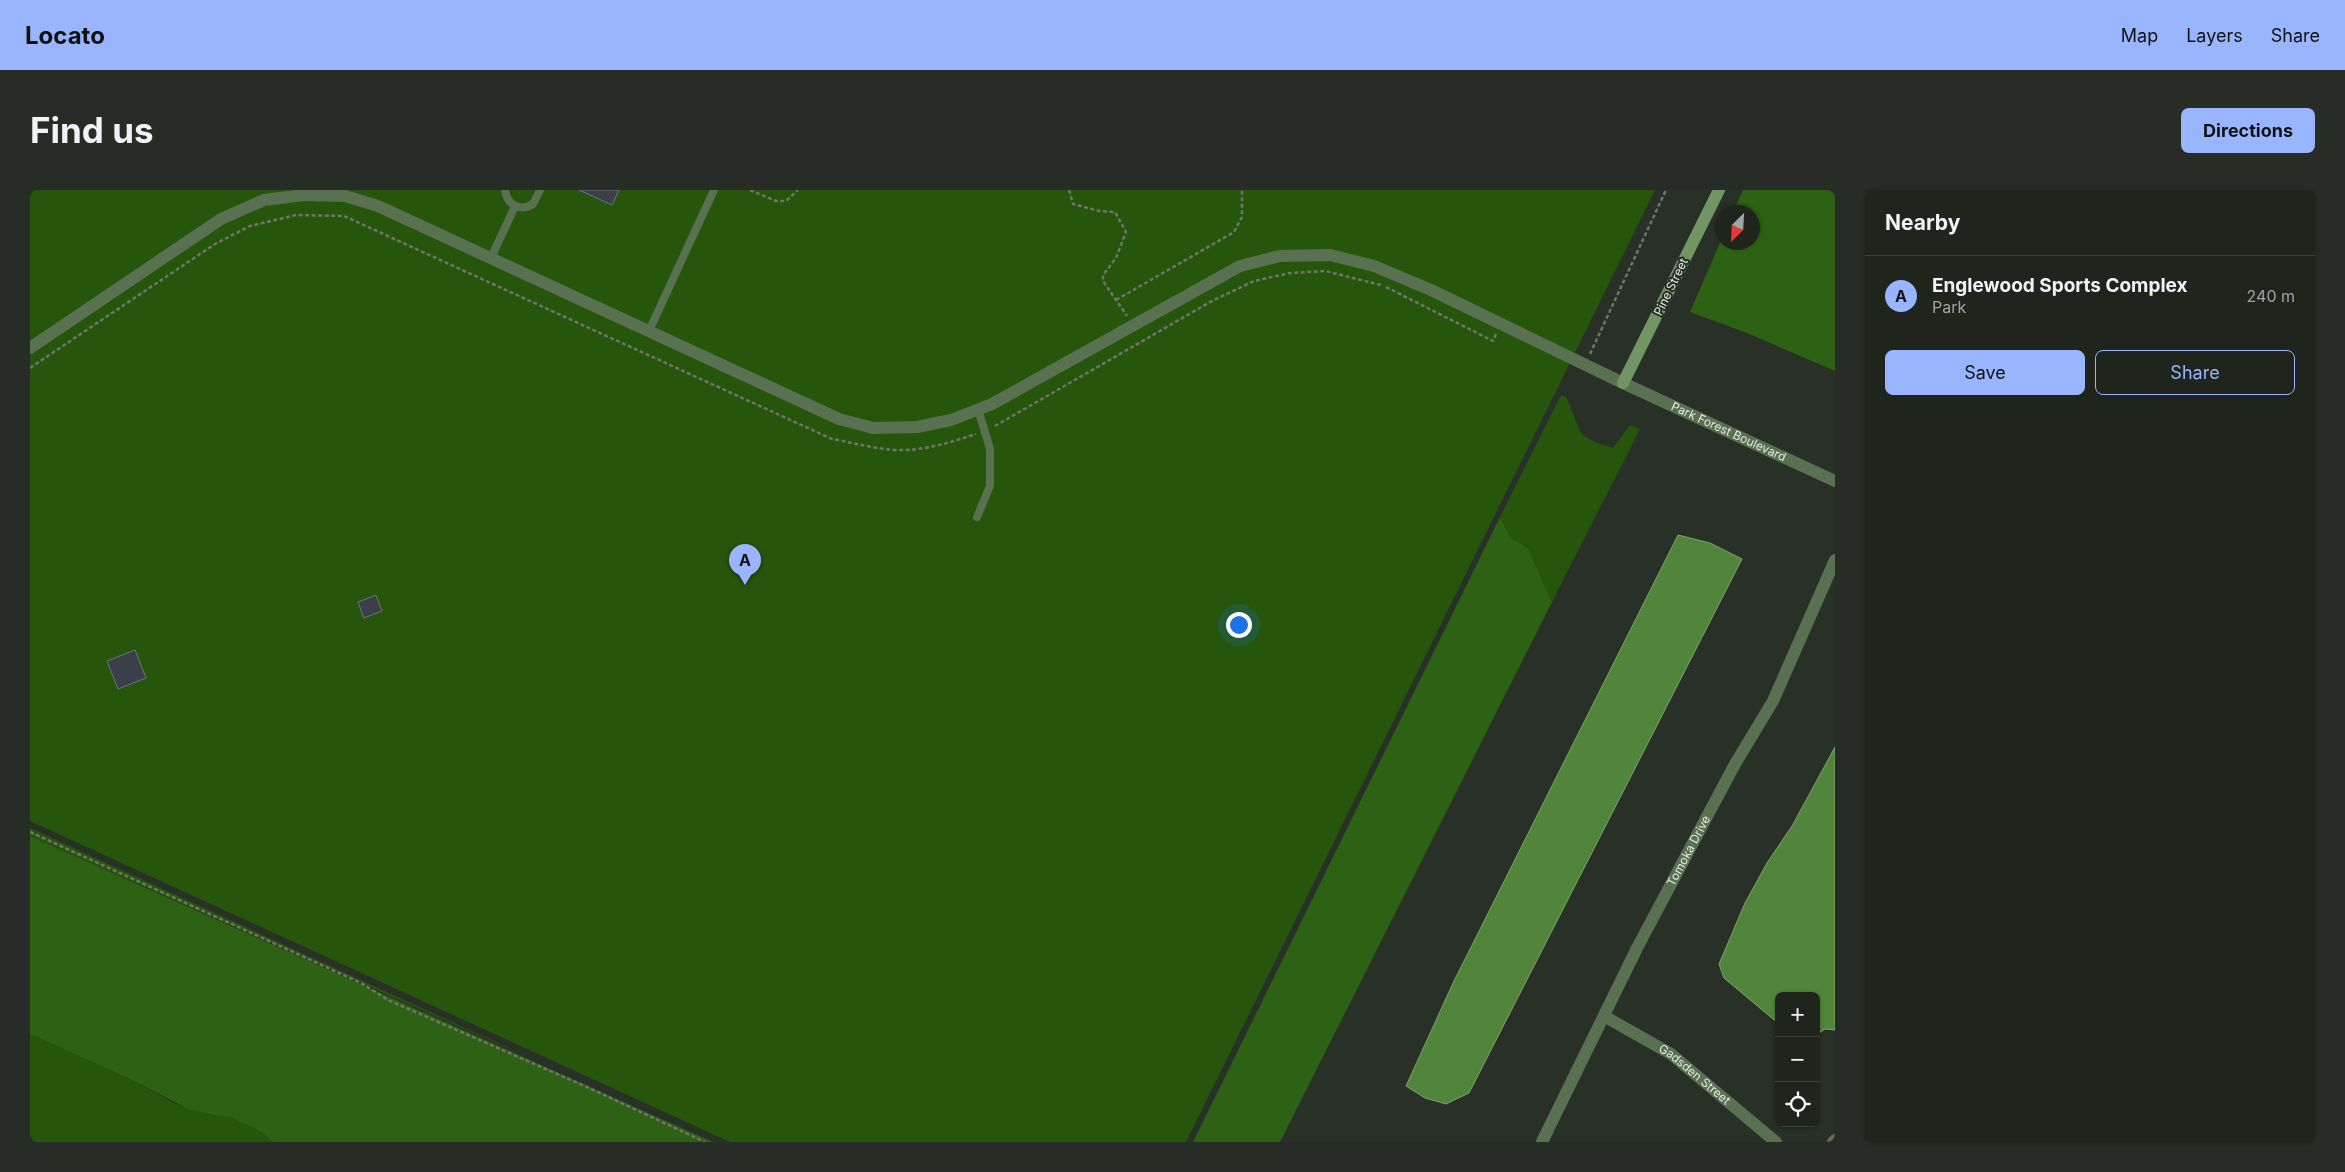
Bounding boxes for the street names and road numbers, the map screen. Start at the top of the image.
street label: Pine Street [1650,256,1691,318]
street label: Park Forest Boulevard [1669,398,1789,464]
street label: Tomoka Drive [1663,813,1713,889]
street label: Gadsden Street [1656,1041,1734,1108]

